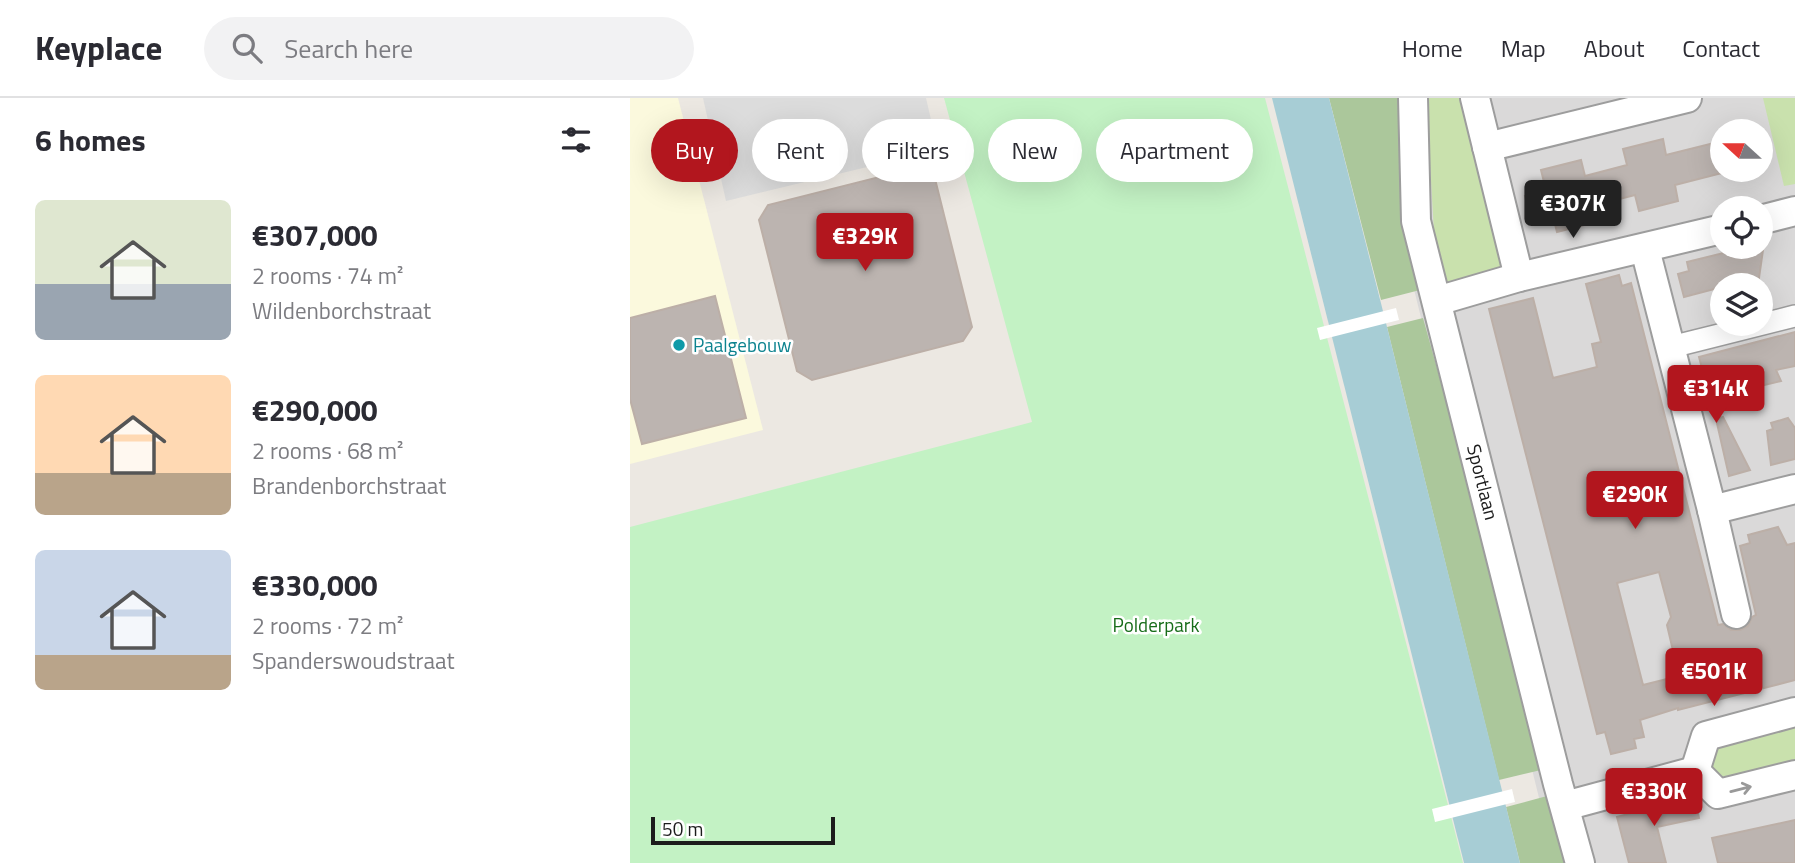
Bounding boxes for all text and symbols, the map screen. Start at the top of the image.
search box [204,17,694,80]
text: Keyplace [35,23,162,73]
icon: search [228,29,266,67]
text: Search here [284,29,413,68]
text: Home [1402,30,1463,66]
text: Map [1501,30,1546,66]
text: About [1584,30,1644,66]
text: Contact [1682,30,1760,66]
text: 6 homes [35,117,146,163]
chip: Buy [651,119,738,182]
chip: Rent [752,119,848,182]
chip: Filters [862,119,974,182]
chip: New [988,119,1082,182]
chip: Apartment [1096,119,1253,182]
north arrow [1710,119,1773,182]
map controls [1710,119,1773,336]
icon: filters [557,121,595,159]
pin: €307K [1524,180,1622,240]
text: €307K [1540,185,1606,220]
button: locate [1710,196,1773,259]
text: €307,000 [252,212,378,258]
pin: €329K [816,214,914,273]
text: €329K [832,218,898,253]
icon: home [91,228,175,312]
text: 2 rooms · 74 m² [252,258,403,293]
button: layers [1710,273,1773,336]
text: Wildenborchstraat [252,293,431,328]
place label: Paalgebouw [693,330,792,359]
marker: Paalgebouw [671,337,687,353]
pin: €314K [1667,366,1765,425]
text: €314K [1683,370,1749,405]
text: €290,000 [252,387,378,433]
icon: home [91,403,175,487]
text: 2 rooms · 68 m² [252,433,403,468]
street label: Sportlaan [1460,441,1507,523]
text: Brandenborchstraat [252,468,446,503]
pin: €290K [1586,472,1684,531]
text: €290K [1602,476,1668,511]
text: €330,000 [252,562,378,608]
icon: home [91,578,175,662]
text: 2 rooms · 72 m² [252,608,403,643]
park label: Polderpark [1112,610,1200,639]
text: Spanderswoudstraat [252,643,455,678]
pin: €501K [1665,648,1763,708]
text: €501K [1681,653,1747,688]
pin: €330K [1605,768,1703,828]
text: €330K [1621,773,1687,808]
one-way arrow [1729,782,1752,795]
scale bar [651,814,835,846]
text: 50 m [662,814,703,843]

